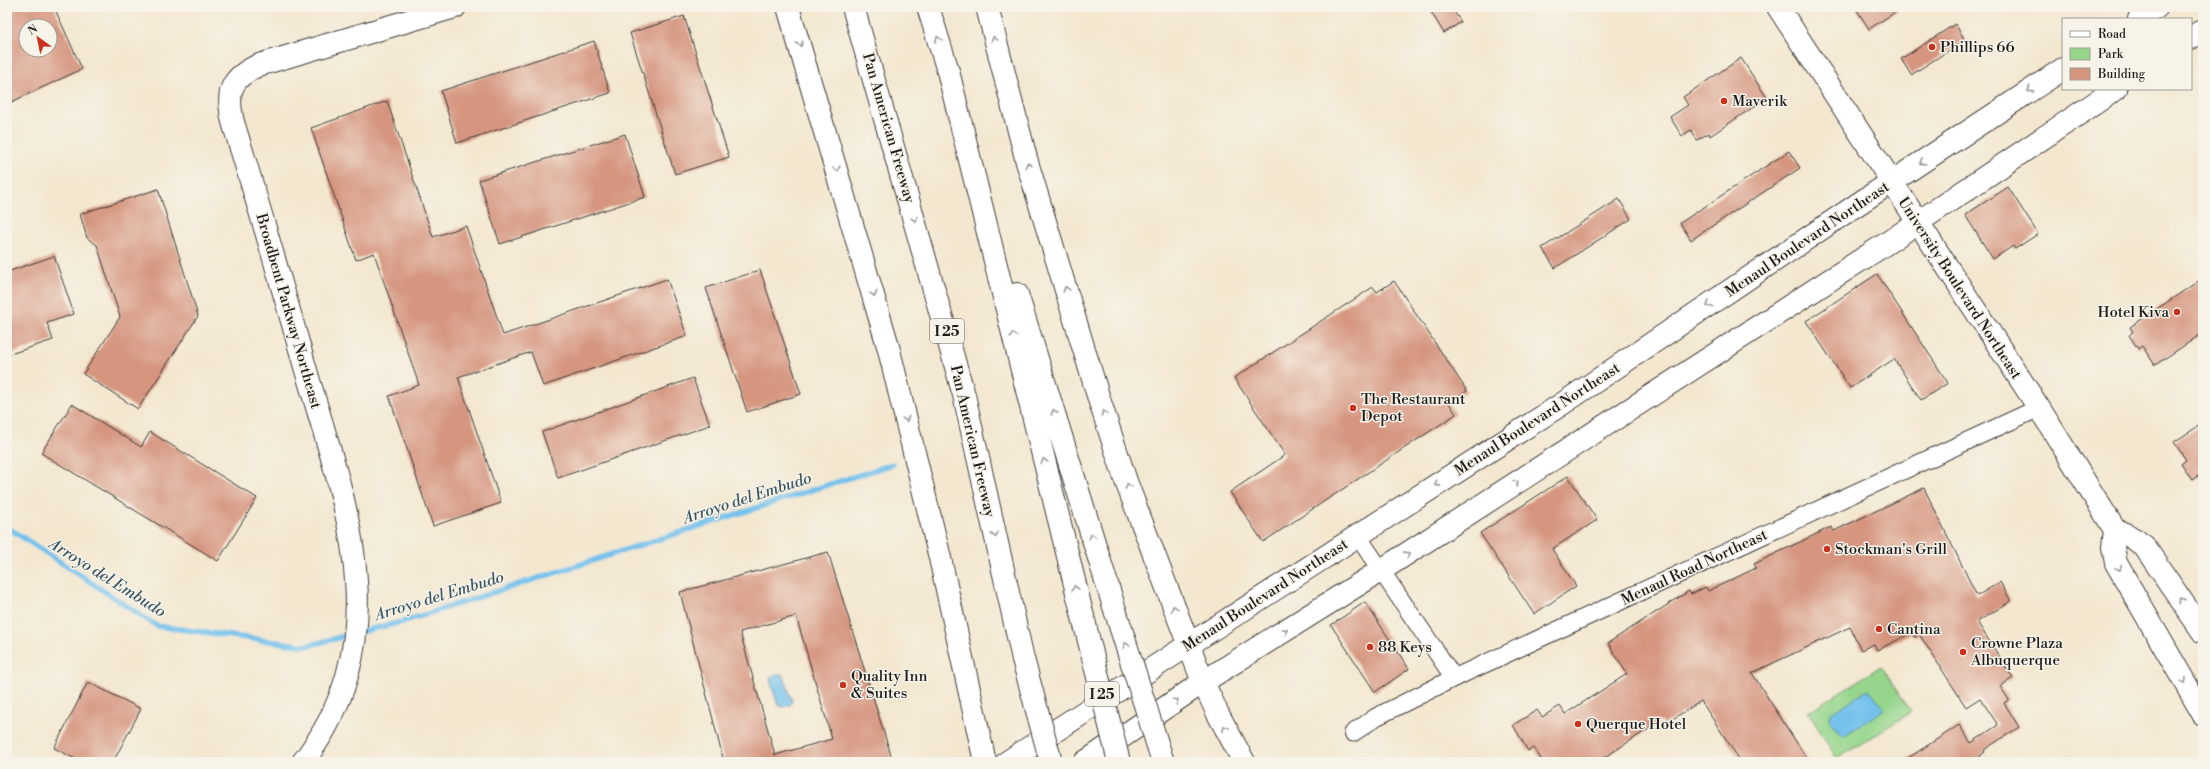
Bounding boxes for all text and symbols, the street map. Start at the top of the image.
north arrow [18,18,58,58]
legend [2062,18,2192,90]
text: N [26,22,41,39]
text: Road [2098,27,2126,42]
one-way arrow [934,36,943,43]
one-way arrow [990,36,999,43]
place label: Phillips 66 [1940,38,2015,57]
one-way arrow [795,41,804,48]
marker: Phillips 66 [1927,42,1937,52]
text: Park [2098,47,2124,62]
street label: Pan American Freeway [858,51,919,206]
text: Building [2097,67,2146,82]
one-way arrow [2028,86,2035,93]
place label: Maverik [1732,92,1788,111]
marker: Maverik [1719,96,1729,106]
one-way arrow [1919,157,1926,165]
one-way arrow [1024,161,1033,168]
one-way arrow [832,165,841,172]
street label: Menaul Boulevard Northeast [1722,177,1893,301]
street label: University Boulevard Northeast [1894,194,2026,383]
street label: Broadbent Parkway Northeast [251,210,326,412]
one-way arrow [910,215,919,222]
one-way arrow [1062,286,1071,293]
one-way arrow [869,290,877,297]
one-way arrow [1707,300,1714,307]
place label: Hotel Kiva [2097,303,2169,322]
marker: Hotel Kiva [2172,307,2182,317]
road number: I 25 [930,319,964,343]
one-way arrow [1009,332,1018,339]
street label: Menaul Boulevard Northeast [1451,358,1624,480]
street label: Pan American Freeway [946,363,999,520]
place label: The Restaurant Depot [1361,390,1466,426]
marker: The Restaurant Depot [1348,403,1358,413]
one-way arrow [1050,409,1059,416]
one-way arrow [1100,410,1109,417]
one-way arrow [901,416,910,423]
one-way arrow [1041,458,1049,465]
water label: Arroyo del Embudo [679,468,814,529]
one-way arrow [1434,479,1441,487]
one-way arrow [1512,480,1519,488]
one-way arrow [1125,483,1133,490]
street label: Menaul Road Northeast [1618,525,1771,610]
one-way arrow [991,532,999,538]
water label: Arroyo del Embudo [44,533,169,622]
one-way arrow [1088,533,1097,540]
street label: Menaul Boulevard Northeast [1179,534,1352,656]
place label: Stockman's Grill [1835,540,1947,559]
marker: Stockman's Grill [1822,544,1832,554]
one-way arrow [1403,551,1410,559]
one-way arrow [2115,564,2122,571]
water label: Arroyo del Embudo [370,567,506,626]
one-way arrow [1072,584,1080,591]
one-way arrow [2178,597,2186,604]
one-way arrow [1171,604,1179,611]
place label: Cantina [1887,620,1941,639]
marker: Cantina [1874,624,1884,634]
one-way arrow [1281,629,1288,636]
place label: Crowne Plaza Albuquerque [1970,634,2063,670]
place label: 88 Keys [1378,638,1432,657]
one-way arrow [1122,642,1131,649]
marker: 88 Keys [1365,642,1375,652]
marker: Crowne Plaza Albuquerque [1958,647,1968,657]
place label: Quality Inn & Suites [851,667,927,703]
one-way arrow [2179,677,2186,684]
marker: Quality Inn & Suites [838,680,848,690]
road number: I 25 [1085,682,1119,706]
one-way arrow [1171,699,1178,706]
place label: Querque Hotel [1586,715,1687,734]
marker: Querque Hotel [1573,719,1583,729]
one-way arrow [1223,725,1230,732]

